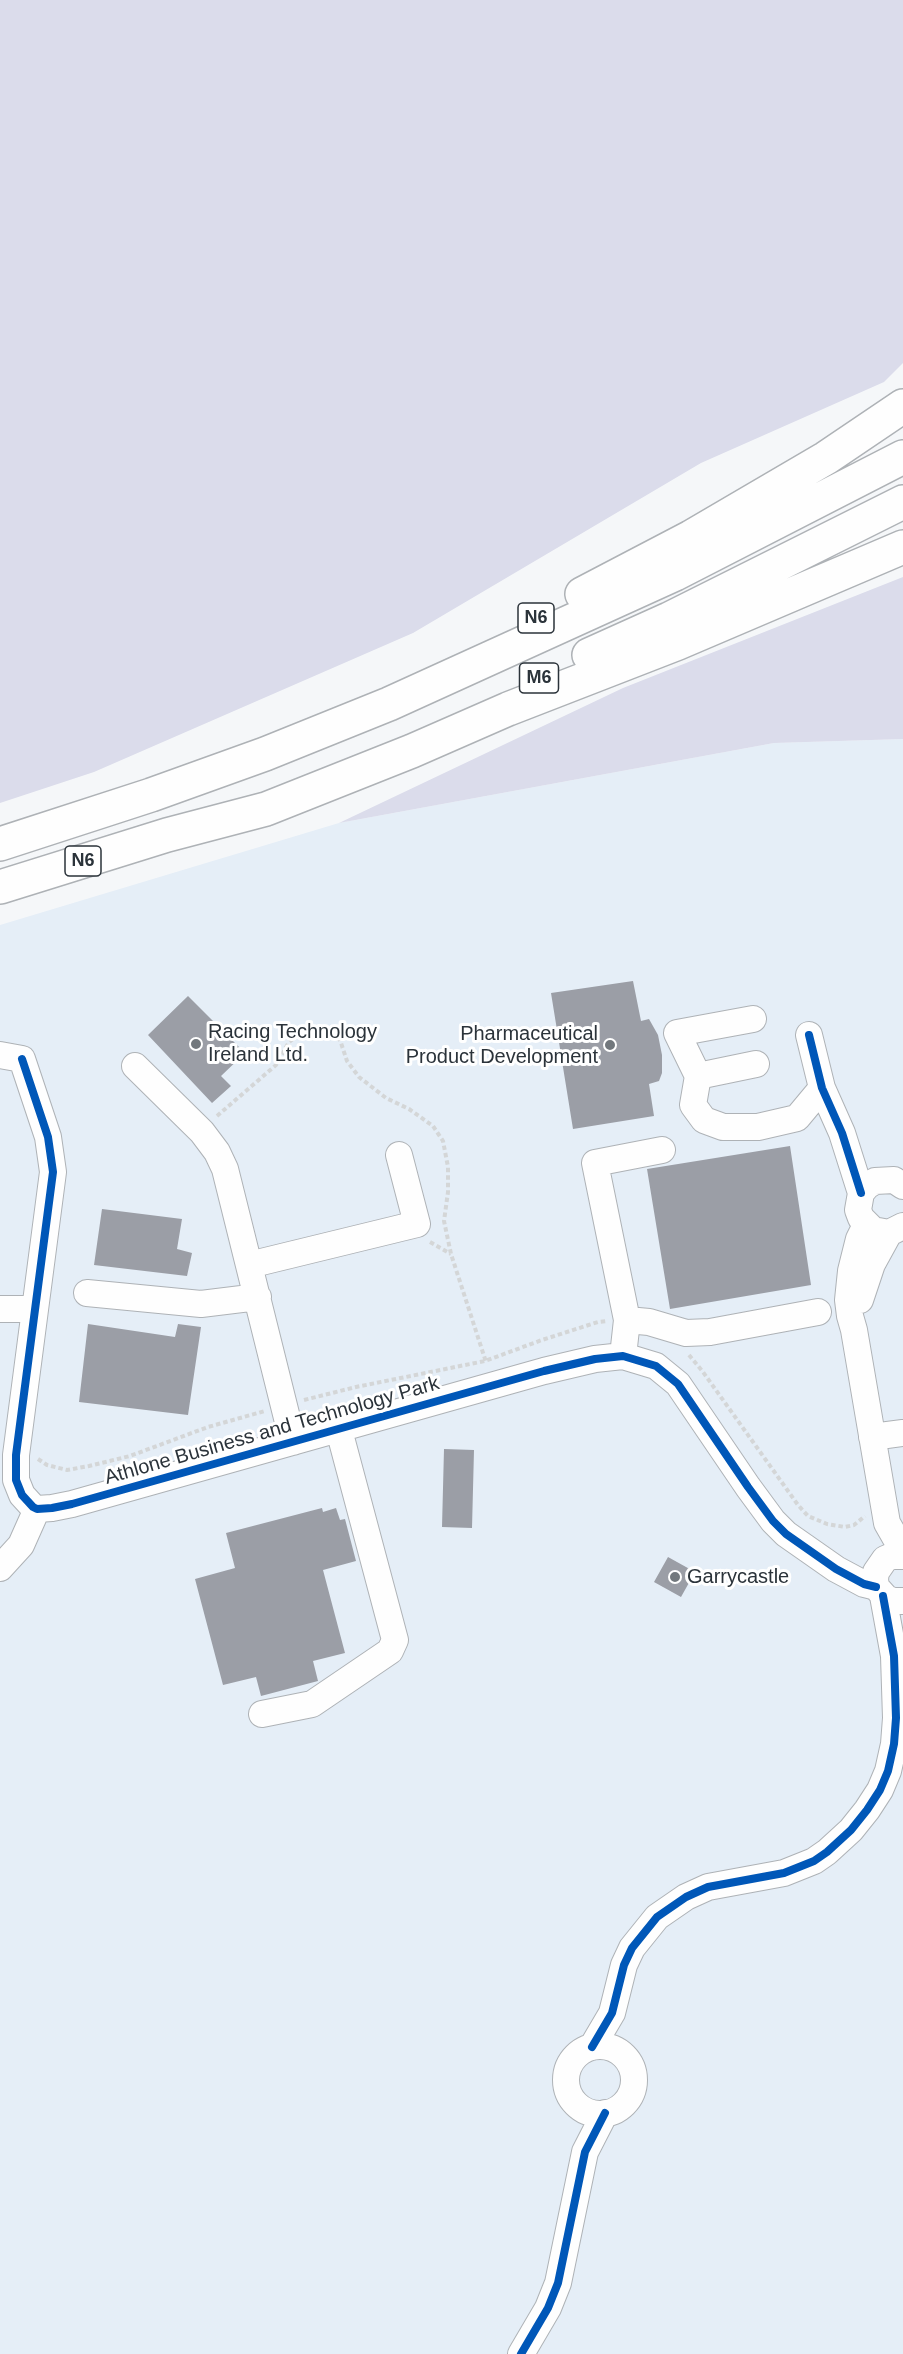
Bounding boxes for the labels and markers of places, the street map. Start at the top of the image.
place label: Racing Technology Ireland Ltd. [208,1020,377,1067]
place label: Pharmaceutical Product Development [406,1022,598,1069]
marker: Racing Technology Ireland Ltd. [189,1037,203,1051]
marker: Pharmaceutical Product Development [603,1038,617,1052]
place label: Garrycastle [687,1565,789,1589]
marker: Garrycastle [668,1570,682,1584]

